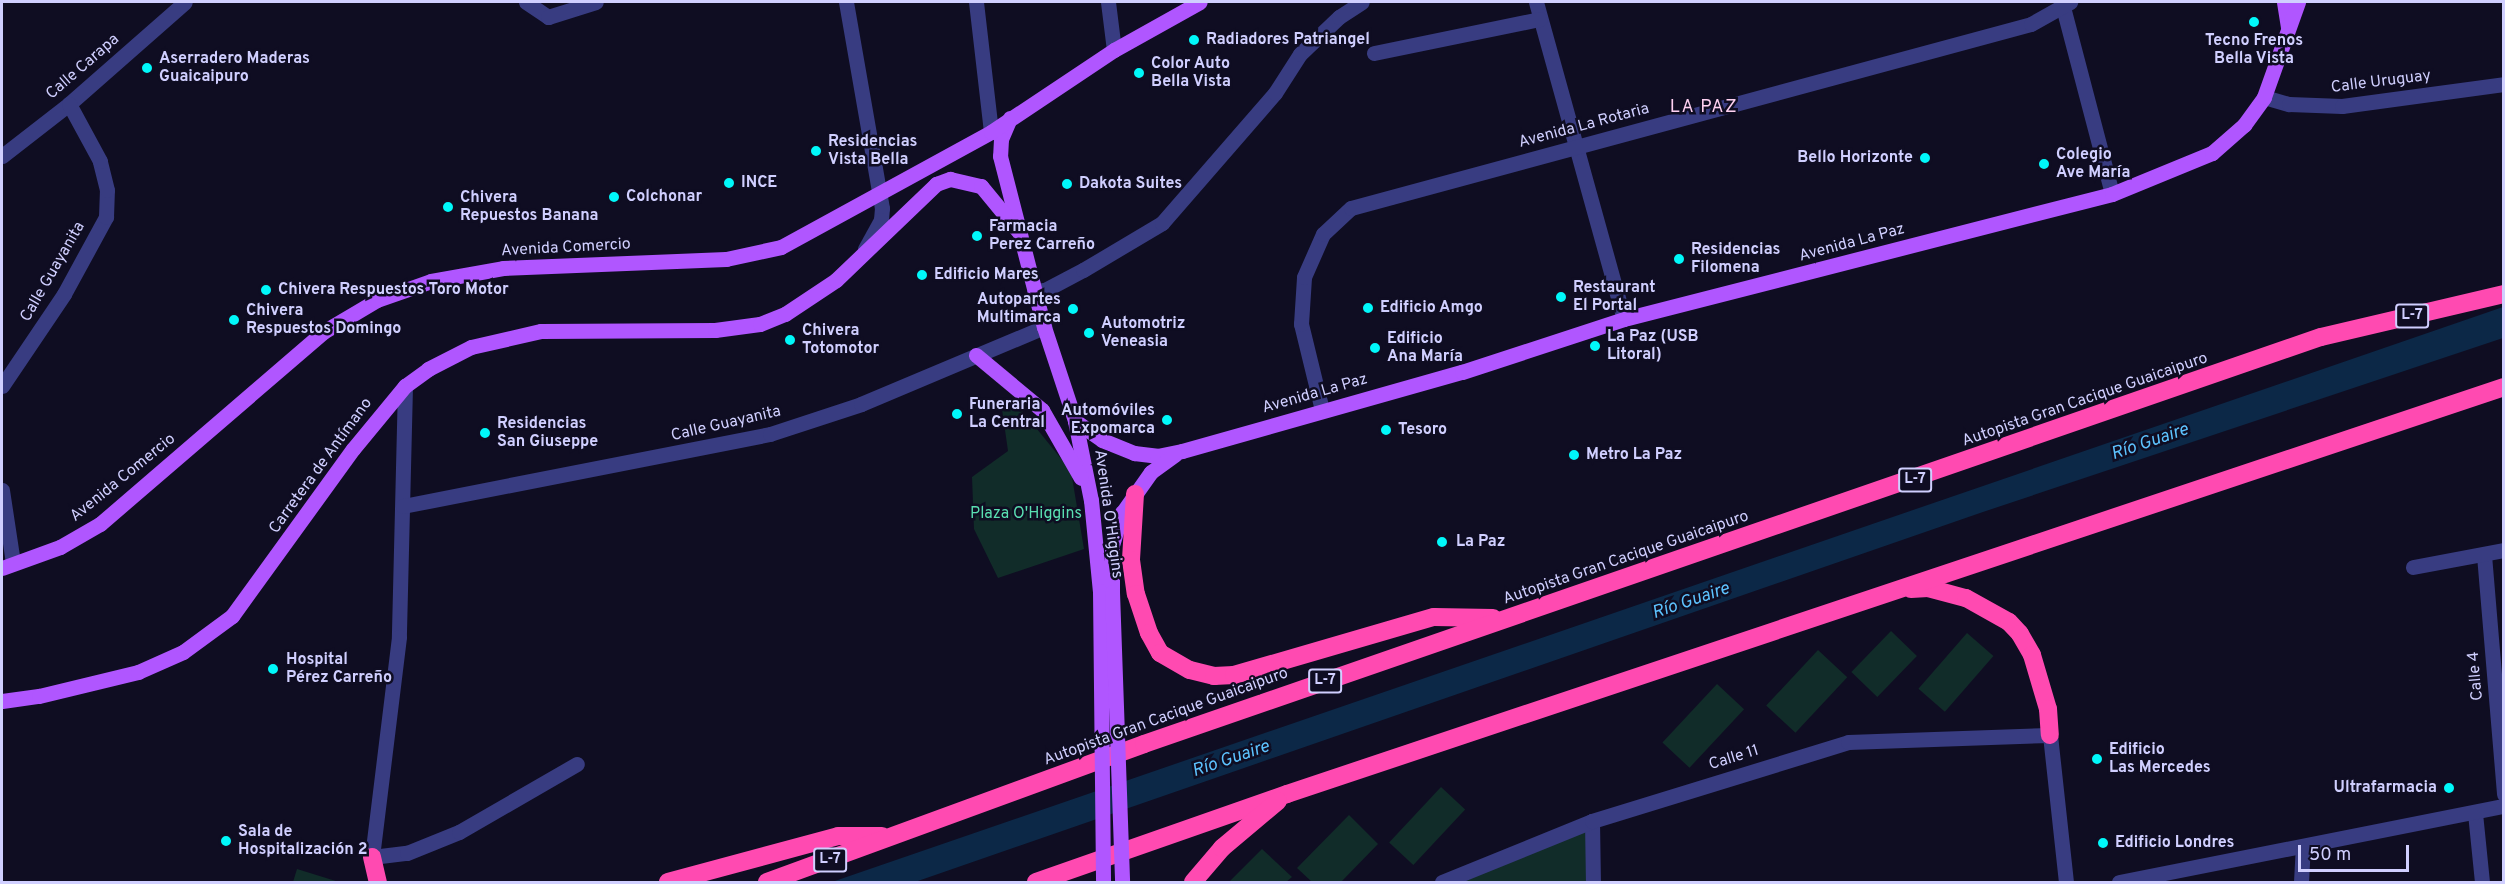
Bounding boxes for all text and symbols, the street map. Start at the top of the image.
marker: Tecno Frenos Bella Vista [2247,15,2261,29]
street label: Calle Carapa [42,30,124,104]
place label: Radiadores Patriangel [1206,30,1370,50]
place label: Tecno Frenos Bella Vista [2205,31,2303,69]
marker: Radiadores Patriangel [1187,33,1201,47]
place label: Aserradero Maderas Guaicaipuro [159,49,310,87]
place label: Color Auto Bella Vista [1151,54,1231,92]
marker: Aserradero Maderas Guaicaipuro [140,61,154,75]
marker: Color Auto Bella Vista [1132,66,1146,80]
street label: Calle Uruguay [2330,66,2432,98]
district label: LA PAZ [1669,97,1739,119]
street label: Avenida La Rotaria [1517,99,1651,153]
place label: Residencias Vista Bella [828,132,917,170]
marker: Residencias Vista Bella [809,144,823,158]
place label: Colegio Ave María [2056,145,2130,183]
place label: Bello Horizonte [1797,148,1913,168]
marker: Bello Horizonte [1918,151,1932,165]
marker: Colegio Ave María [2037,157,2051,171]
place label: INCE [741,173,777,193]
place label: Dakota Suites [1079,174,1182,194]
marker: INCE [722,176,736,190]
marker: Dakota Suites [1060,177,1074,191]
place label: Colchonar [626,187,702,207]
place label: Chivera Repuestos Banana [460,188,599,226]
marker: Colchonar [607,190,621,204]
marker: Chivera Repuestos Banana [441,200,455,214]
place label: Farmacia Perez Carreño [989,217,1095,255]
street label: Calle Guayanita [17,219,89,325]
street label: Avenida La Paz [1797,220,1907,266]
marker: Farmacia Perez Carreño [970,229,984,243]
street label: Avenida Comercio [501,235,631,261]
place label: Residencias Filomena [1691,240,1780,278]
marker: Residencias Filomena [1672,252,1686,266]
place label: Edificio Mares [934,265,1039,285]
marker: Edificio Mares [915,268,929,282]
place label: Restaurant El Portal [1573,278,1656,316]
place label: Chivera Respuestos Toro Motor [278,280,509,300]
marker: Chivera Respuestos Toro Motor [259,283,273,297]
place label: Autopartes Multimarca [977,290,1061,328]
marker: Restaurant El Portal [1554,290,1568,304]
place label: Edificio Amgo [1380,298,1483,318]
place label: Chivera Respuestos Domingo [246,301,401,339]
marker: Edificio Amgo [1361,301,1375,315]
marker: Autopartes Multimarca [1066,302,1080,316]
road number: L-7 [2394,304,2430,328]
marker: Chivera Respuestos Domingo [227,313,241,327]
place label: Automotriz Veneasia [1101,314,1186,352]
place label: Chivera Totomotor [802,321,879,359]
marker: Automotriz Veneasia [1082,326,1096,340]
place label: La Paz (USB Litoral) [1607,327,1699,365]
place label: Edificio Ana María [1387,329,1463,367]
marker: Chivera Totomotor [783,333,797,347]
marker: La Paz (USB Litoral) [1588,339,1602,353]
marker: Edificio Ana María [1368,341,1382,355]
street label: Autopista Gran Cacique Guaicaipuro [1960,349,2210,451]
street label: Avenida La Paz [1260,370,1370,418]
street label: Carretera de Antímano [265,394,377,538]
place label: Funeraria La Central [969,395,1045,433]
place label: Automóviles Expomarca [1061,401,1155,439]
street label: Calle Guayanita [669,402,783,446]
marker: Funeraria La Central [950,407,964,421]
marker: Automóviles Expomarca [1160,413,1174,427]
place label: Residencias San Giuseppe [497,414,598,452]
place label: Tesoro [1398,420,1447,440]
water label: Río Guaire [2108,420,2192,466]
marker: Tesoro [1379,423,1393,437]
marker: Residencias San Giuseppe [478,426,492,440]
street label: Avenida Comercio [67,430,179,526]
place label: Metro La Paz [1586,445,1682,465]
street label: Avenida O'Higgins [1089,448,1127,580]
marker: Metro La Paz [1567,448,1581,462]
road number: L-7 [1897,468,1933,492]
park label: Plaza O'Higgins [970,504,1082,524]
street label: Autopista Gran Cacique Guaicaipuro [1501,507,1751,609]
place label: La Paz [1456,532,1505,552]
marker: La Paz [1433,533,1451,551]
water label: Río Guaire [1649,579,1733,625]
place label: Hospital Pérez Carreño [286,650,392,688]
street label: Calle 4 [2464,651,2488,701]
marker: Hospital Pérez Carreño [264,660,282,678]
street label: Autopista Gran Cacique Guaicaipuro [1041,664,1291,770]
road number: L-7 [1307,669,1343,693]
water label: Río Guaire [1189,737,1273,783]
place label: Edificio Las Mercedes [2109,740,2211,778]
street label: Calle 11 [1707,741,1761,775]
marker: Edificio Las Mercedes [2090,752,2104,766]
place label: Ultrafarmacia [2334,778,2437,798]
marker: Ultrafarmacia [2442,781,2456,795]
place label: Sala de Hospitalización 2 [238,822,368,860]
place label: Edificio Londres [2115,833,2234,853]
scale bar [2301,833,2412,871]
marker: Sala de Hospitalización 2 [219,834,233,848]
marker: Edificio Londres [2096,836,2110,850]
text: 50 m [2309,844,2351,867]
road number: L-7 [812,848,848,872]

